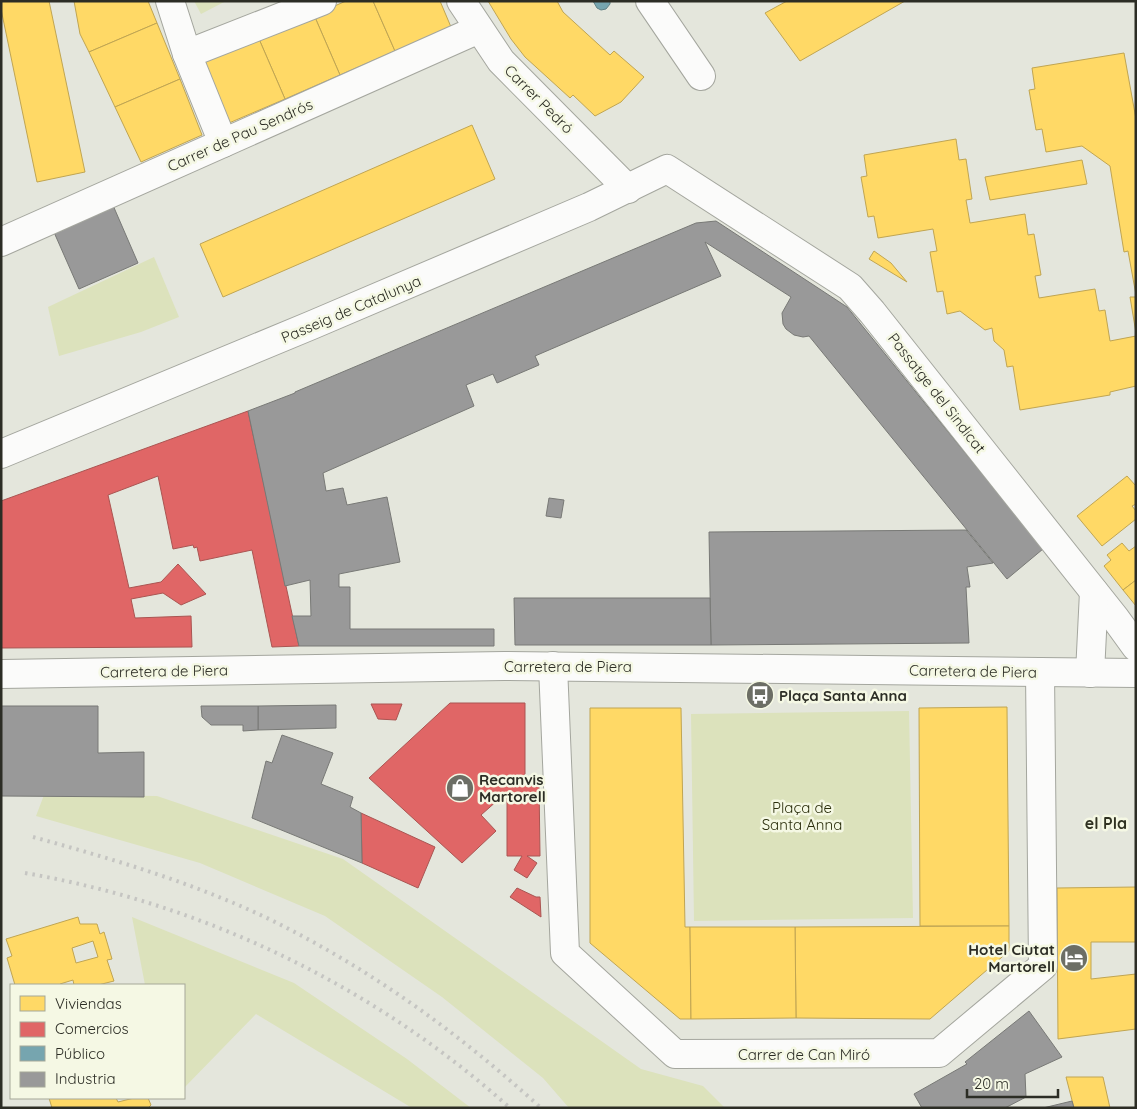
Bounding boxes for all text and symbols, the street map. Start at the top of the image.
street label: Carrer Pedró [501,61,577,137]
street label: Carrer de Pau Sendrós [164,94,316,176]
street label: Passeig de Catalunya [278,271,424,347]
street label: Passatge del Sindicat [884,329,990,457]
street label: Carretera de Piera [504,657,632,676]
street label: Carretera de Piera [100,660,228,682]
street label: Carretera de Piera [909,660,1037,682]
bus stop icon: Plaça Santa Anna [745,680,775,710]
place label: Plaça Santa Anna [779,686,907,705]
place label: Recanvis Martorell [479,770,546,806]
shop icon: Recanvis Martorell [445,773,475,803]
park label: Plaça de Santa Anna [762,798,842,834]
district label: el Pla [1085,813,1127,833]
place label: Hotel Ciutat Martorell [968,940,1055,976]
hotel icon: Hotel Ciutat Martorell [1059,943,1089,973]
legend [10,984,185,1099]
text: Viviendas [55,994,122,1013]
text: Comercios [55,1019,129,1038]
text: Público [55,1044,105,1063]
street label: Carrer de Can Miró [738,1045,870,1064]
scale bar [967,1066,1058,1098]
text: Industria [55,1069,115,1088]
text: 20 m [974,1074,1009,1093]

